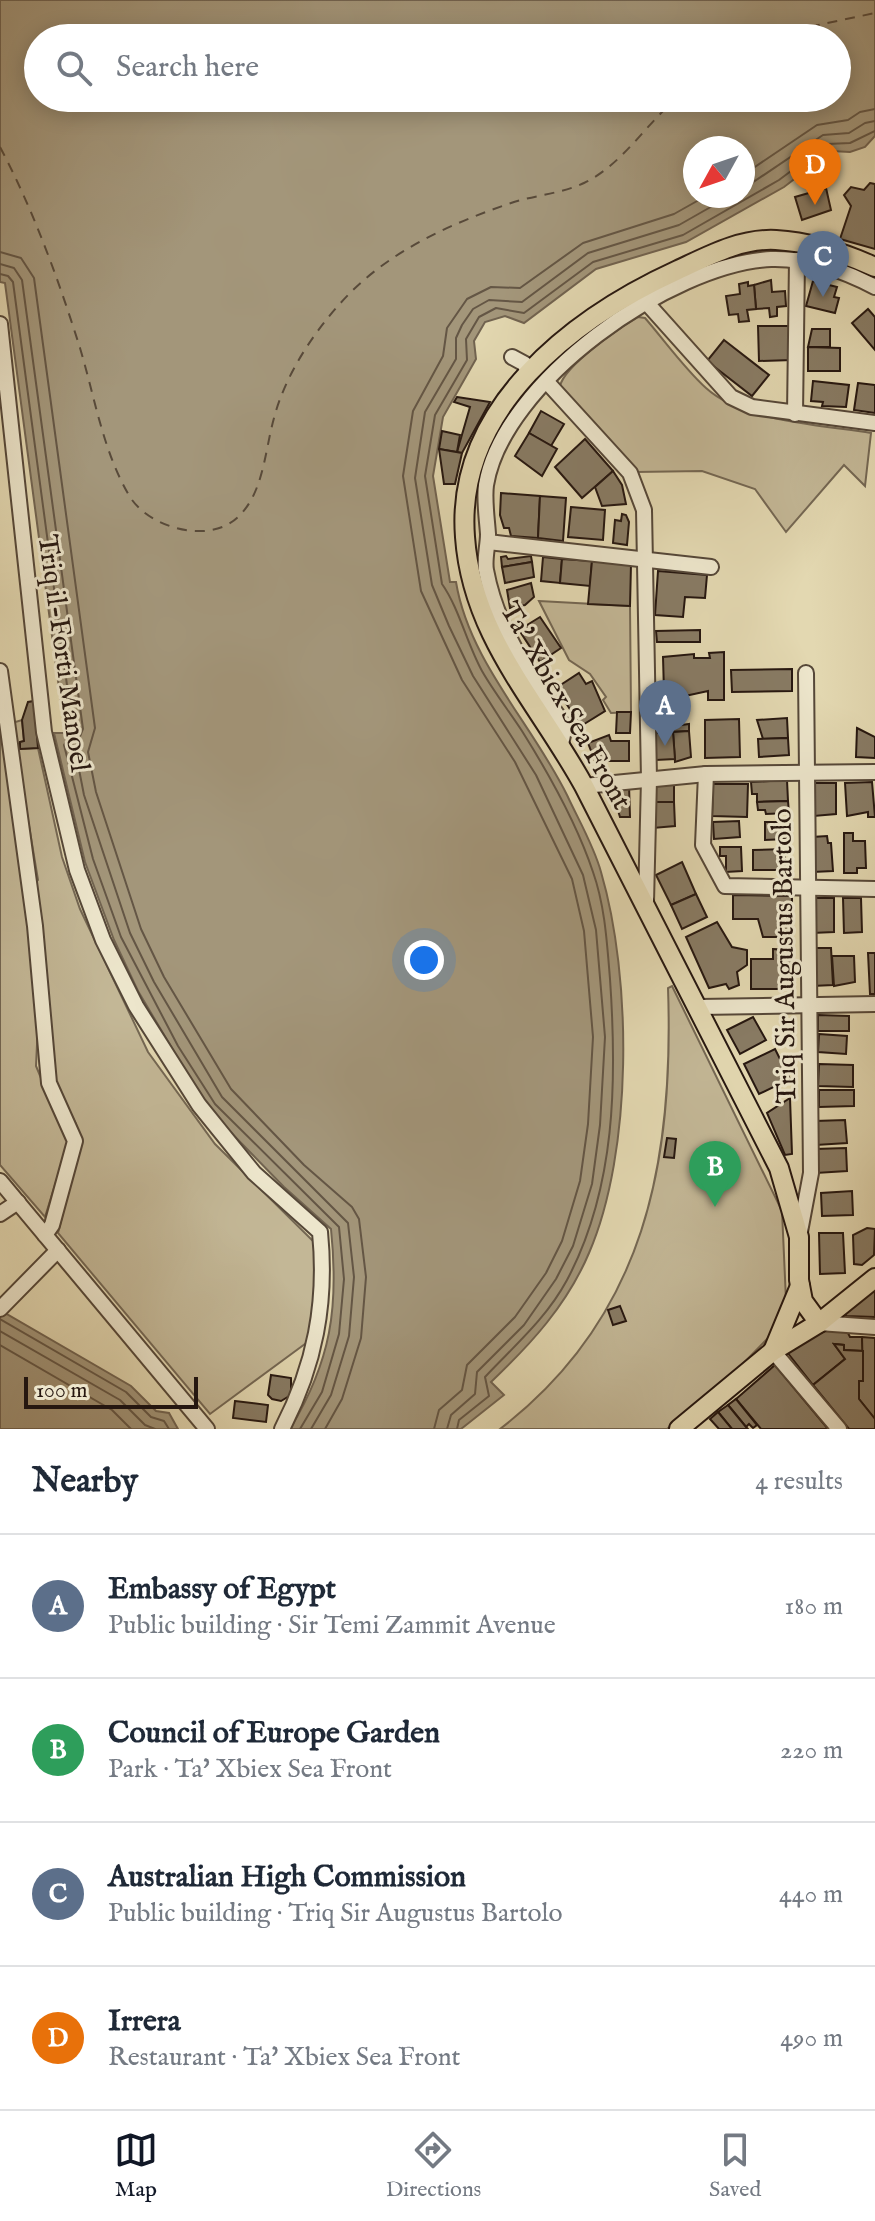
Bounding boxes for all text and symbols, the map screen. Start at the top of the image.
search box [24,24,851,112]
icon: search [52,46,96,90]
text: Search here [116,49,259,87]
north arrow [683,136,755,208]
pin: D [789,139,841,205]
pin: C [797,231,849,297]
street label: Triq il-Forti Manoel [29,533,97,775]
street label: Ta' Xbiex Sea Front [491,596,639,817]
pin: A [639,680,691,746]
street label: Triq Sir Augustus Bartolo [765,808,806,1104]
your location [404,940,444,980]
pin: B [689,1141,741,1207]
scale bar [24,1373,198,1409]
text: 100 m [36,1377,88,1405]
text: Nearby [32,1460,138,1503]
text: 4 results [755,1465,843,1498]
text: Embassy of Egypt [108,1571,336,1609]
text: A [49,1590,67,1623]
text: 180 m [785,1590,843,1623]
text: Public building · Sir Temi Zammit Avenue [108,1609,556,1642]
text: Council of Europe Garden [108,1715,440,1753]
text: B [49,1734,67,1767]
text: 220 m [780,1734,843,1767]
text: Park · Ta' Xbiex Sea Front [108,1753,392,1786]
text: Australian High Commission [108,1859,466,1897]
text: C [49,1878,67,1911]
text: 440 m [779,1878,843,1911]
text: Public building · Triq Sir Augustus Bartolo [108,1897,562,1930]
text: Irrera [108,2003,181,2041]
text: D [48,2022,68,2055]
text: 490 m [780,2022,843,2055]
text: Restaurant · Ta' Xbiex Sea Front [108,2041,460,2074]
tab: Map [114,2128,158,2204]
tab: Directions [386,2128,481,2204]
tab: Saved [709,2128,761,2204]

